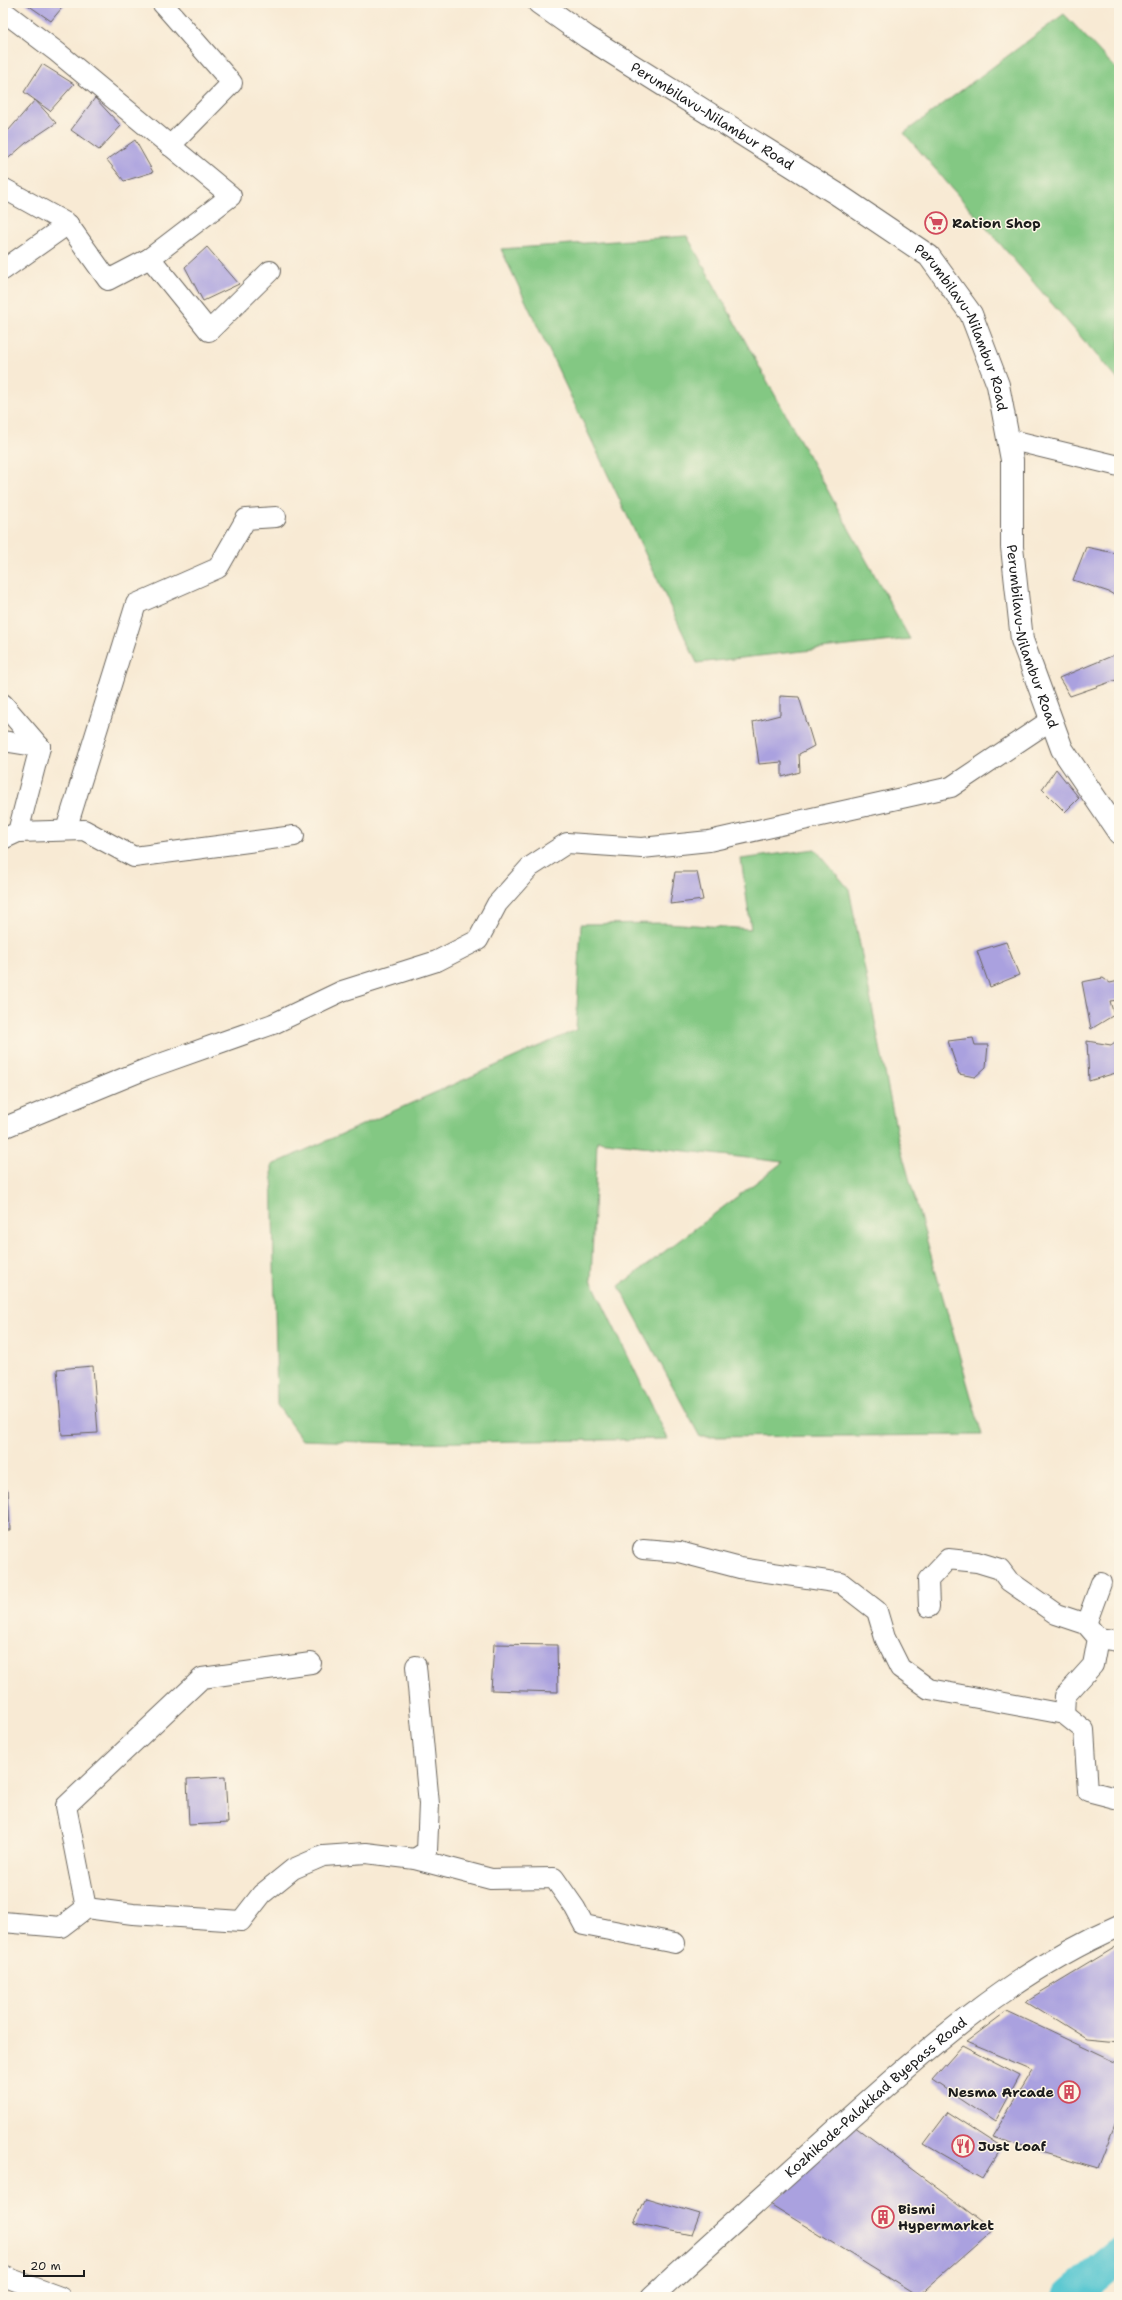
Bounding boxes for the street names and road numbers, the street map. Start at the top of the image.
street label: Perumbilavu-Nilambur Road [627,58,798,174]
street label: Perumbilavu-Nilambur Road [911,240,1012,413]
street label: Perumbilavu-Nilambur Road [1003,543,1063,731]
street label: Kozhikode-Palakkad Byepass Road [781,2013,970,2181]

